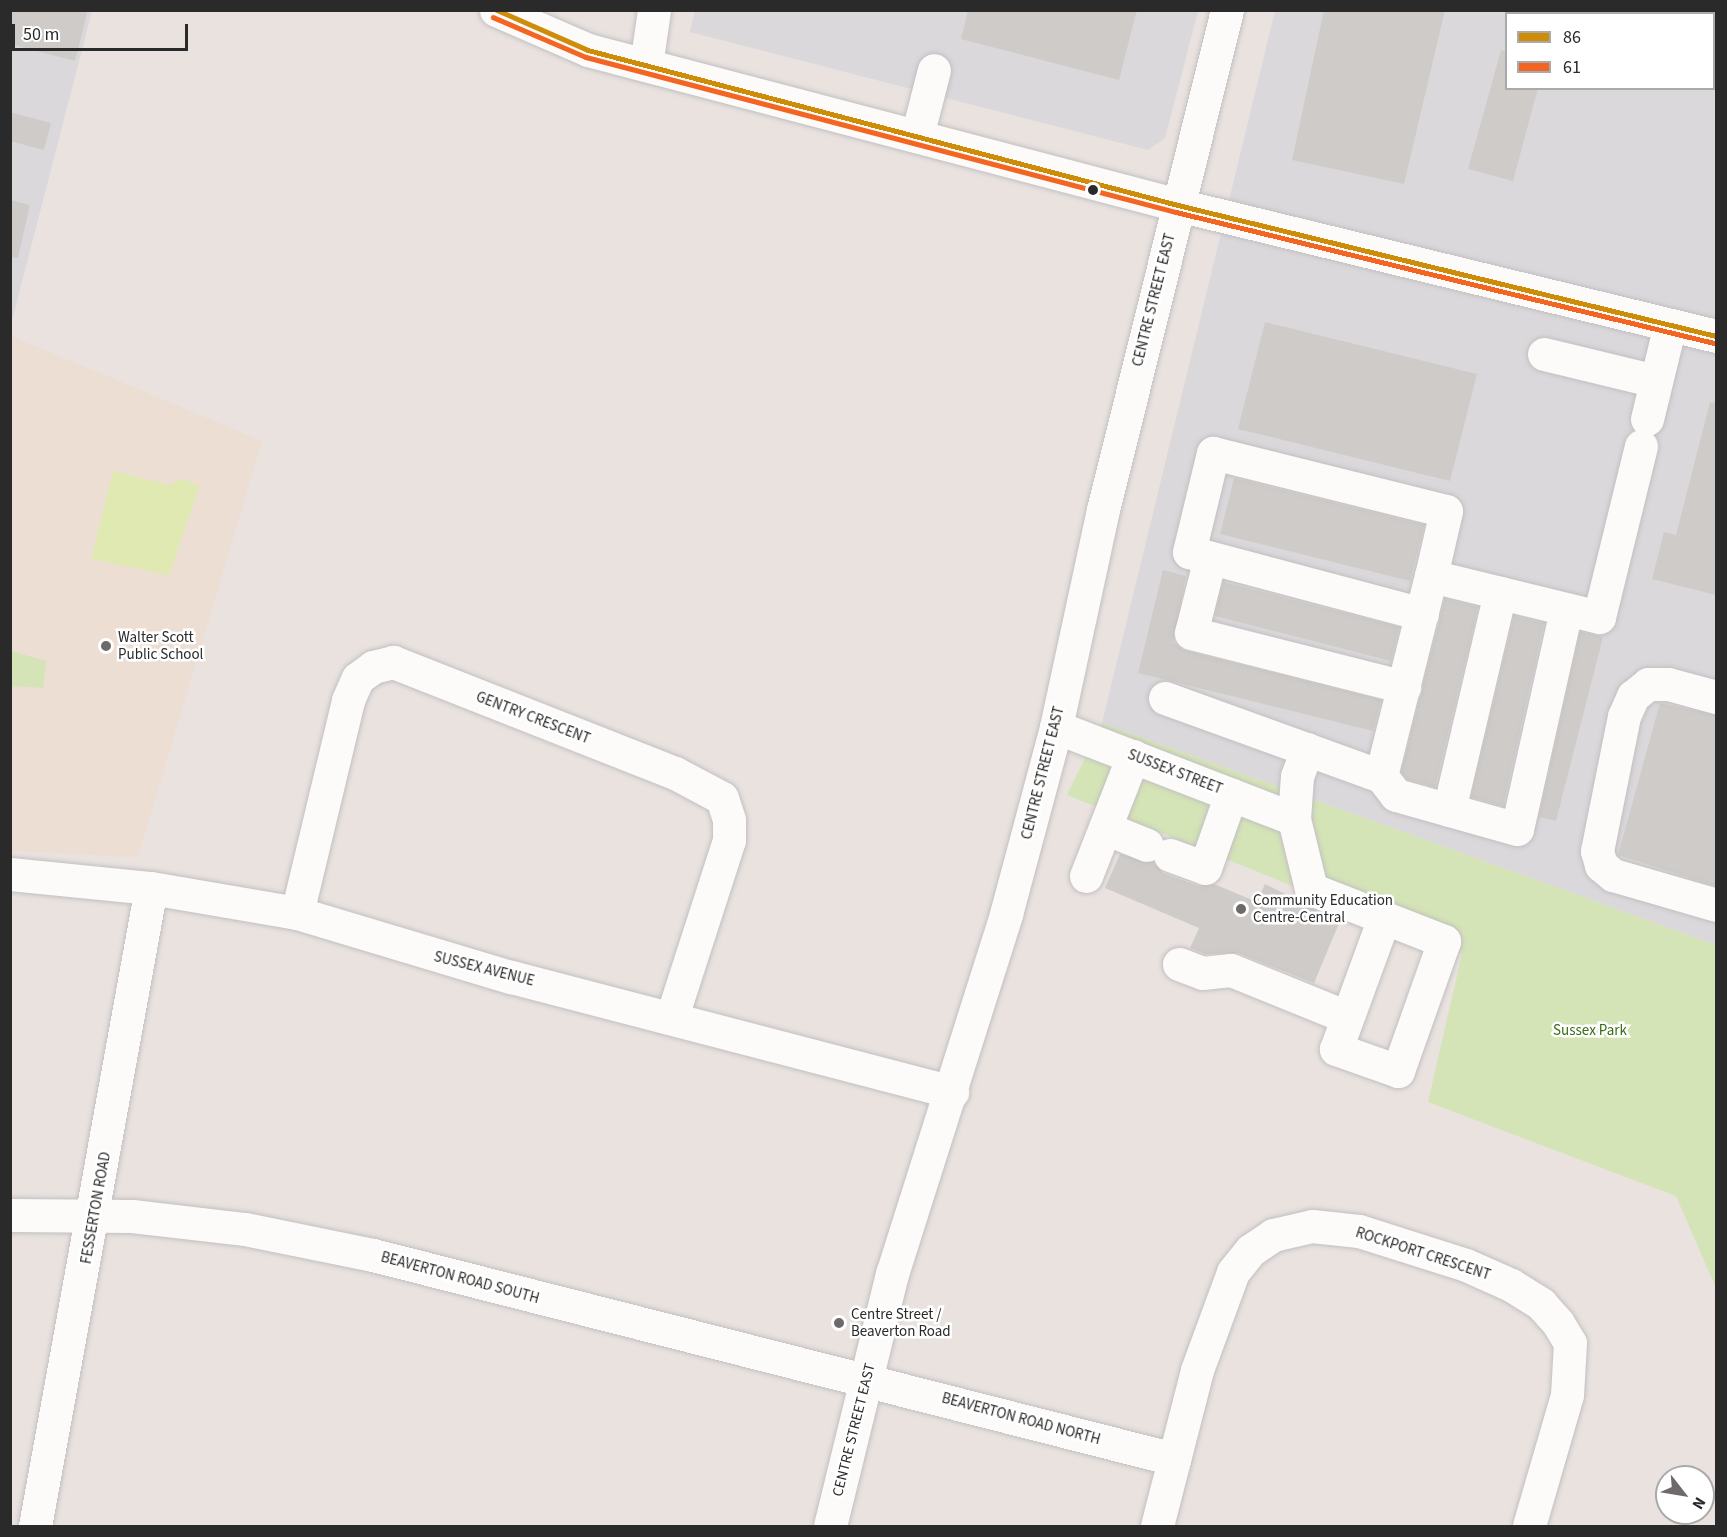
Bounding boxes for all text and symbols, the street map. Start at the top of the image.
scale bar [15,12,190,50]
legend [1505,12,1715,90]
text: 50 m [23,22,59,47]
text: 86 [1563,25,1581,50]
text: 61 [1563,55,1581,80]
unlabelled marker [1087,184,1099,196]
street label: CENTRE STREET EAST [1129,232,1179,368]
place label: Walter Scott Public School [118,628,203,663]
marker: Walter Scott Public School [99,639,113,653]
street label: GENTRY CRESCENT [473,688,593,748]
street label: CENTRE STREET EAST [1018,705,1068,841]
street label: SUSSEX STREET [1125,746,1225,798]
place label: Community Education Centre-Central [1253,891,1393,926]
marker: Community Education Centre-Central [1234,902,1248,916]
street label: SUSSEX AVENUE [432,948,536,990]
park label: Sussex Park [1553,1022,1627,1040]
street label: FESSERTON ROAD [77,1151,115,1265]
street label: ROCKPORT CRESCENT [1353,1224,1493,1284]
street label: BEAVERTON ROAD SOUTH [379,1248,541,1308]
place label: Centre Street / Beaverton Road [851,1305,951,1340]
marker: Centre Street / Beaverton Road [832,1316,846,1330]
street label: CENTRE STREET EAST [829,1362,879,1498]
street label: BEAVERTON ROAD NORTH [940,1389,1102,1449]
north arrow [1655,1465,1715,1525]
text: N [1687,1493,1711,1513]

